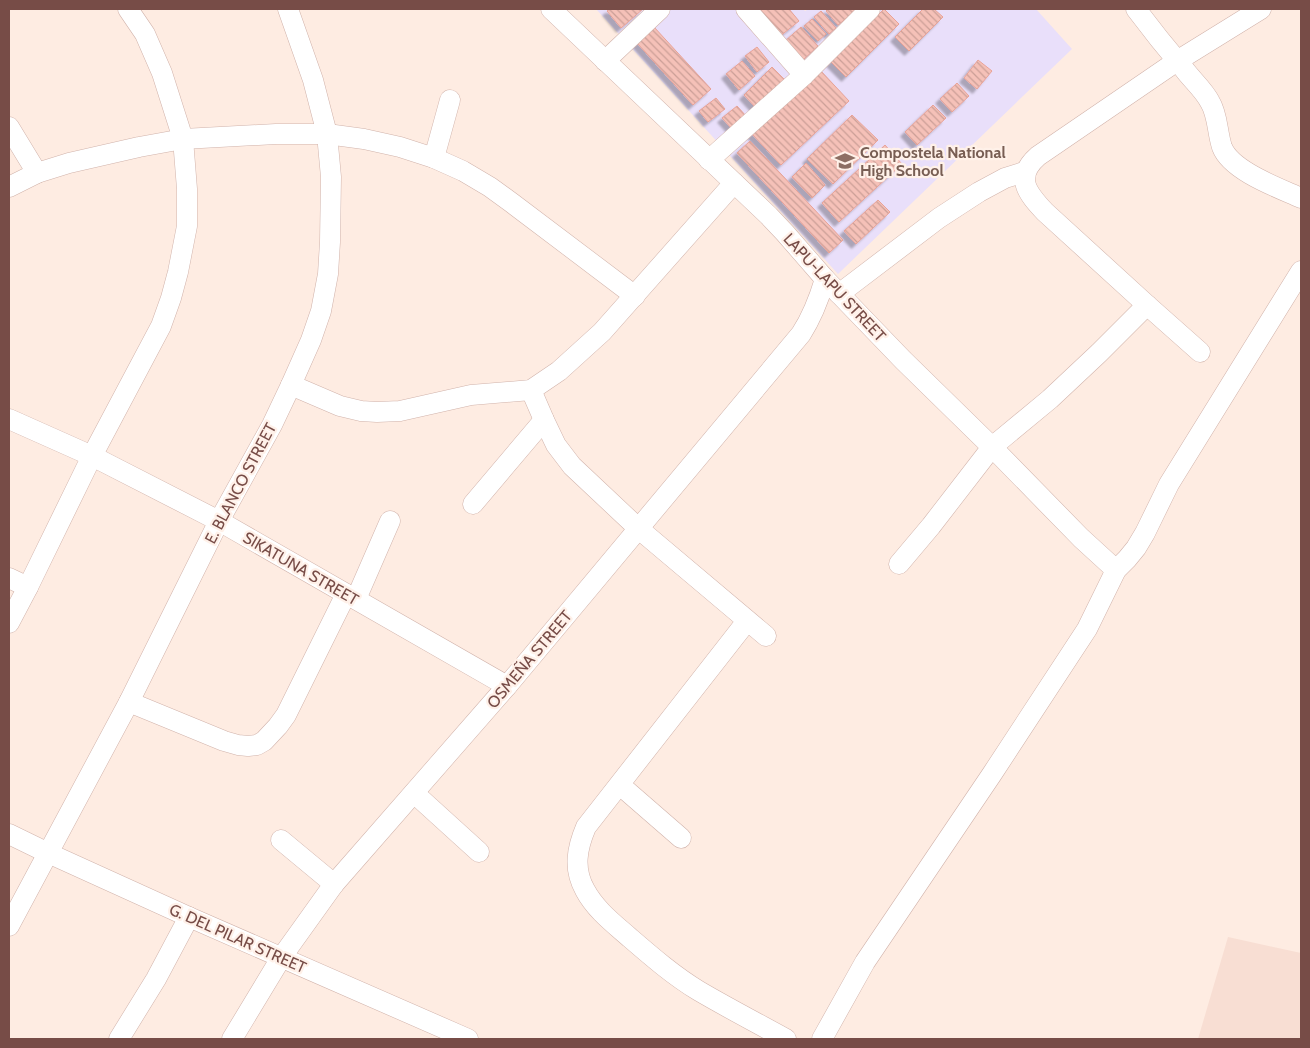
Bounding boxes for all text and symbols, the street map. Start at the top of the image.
place label: Compostela National High School [860,143,1006,180]
school or university icon: Compostela National High School [834,150,856,172]
street label: LAPU-LAPU STREET [779,229,890,346]
street label: E. BLANCO STREET [201,419,280,547]
street label: SIKATUNA STREET [240,528,362,609]
street label: OSMEÑA STREET [483,606,576,712]
street label: G. DEL PILAR STREET [166,900,310,977]

